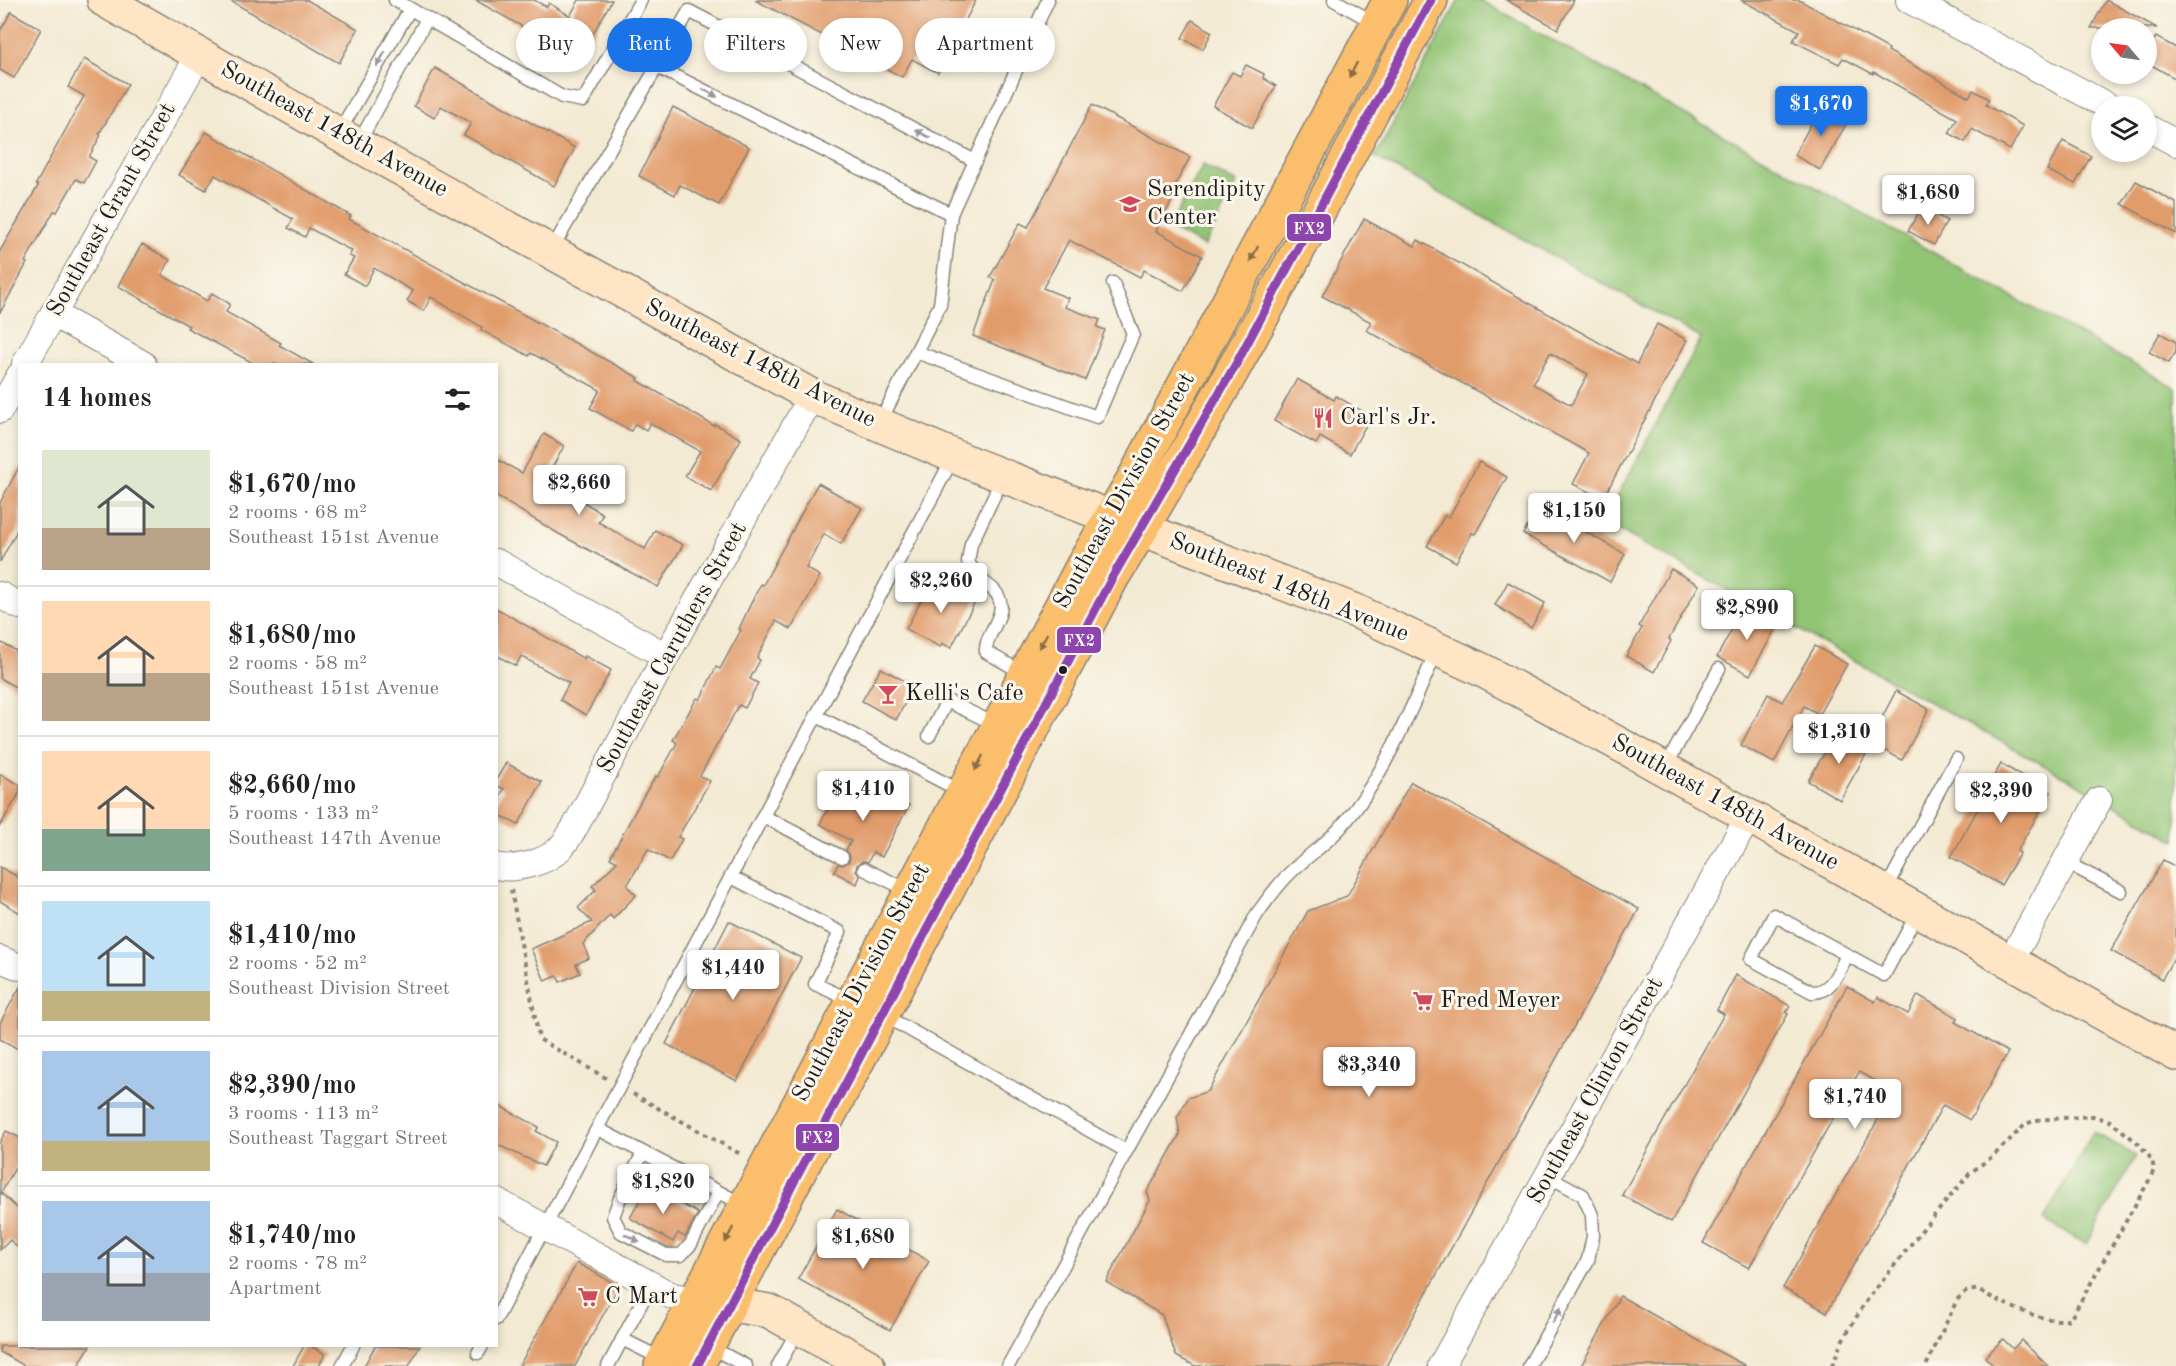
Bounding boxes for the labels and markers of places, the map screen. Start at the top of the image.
pin: $1,670 [1772,86,1870,137]
pin: $1,680 [1879,175,1977,226]
place label: Serendipity Center [1147,178,1266,230]
school or university icon: Serendipity Center [1118,192,1142,216]
restaurant icon: Carl's Jr. [1311,406,1335,430]
place label: Carl's Jr. [1340,406,1437,430]
pin: $2,660 [530,465,628,516]
pin: $1,150 [1525,493,1623,544]
pin: $2,260 [892,563,990,614]
pin: $2,890 [1698,590,1796,641]
unlabelled marker [1057,664,1069,676]
bar icon: Kelli's Cafe [876,682,900,706]
place label: Kelli's Cafe [905,682,1023,706]
pin: $1,310 [1790,714,1888,765]
pin: $1,410 [814,771,912,822]
pin: $2,390 [1952,773,2050,824]
pin: $1,440 [684,950,782,1001]
supermarket icon: Fred Meyer [1411,989,1435,1013]
place label: Fred Meyer [1440,989,1560,1013]
pin: $3,340 [1320,1047,1418,1098]
pin: $1,740 [1806,1079,1904,1130]
pin: $1,820 [614,1164,712,1215]
pin: $1,680 [814,1219,912,1270]
supermarket icon: C Mart [576,1285,600,1309]
place label: C Mart [605,1285,678,1309]

